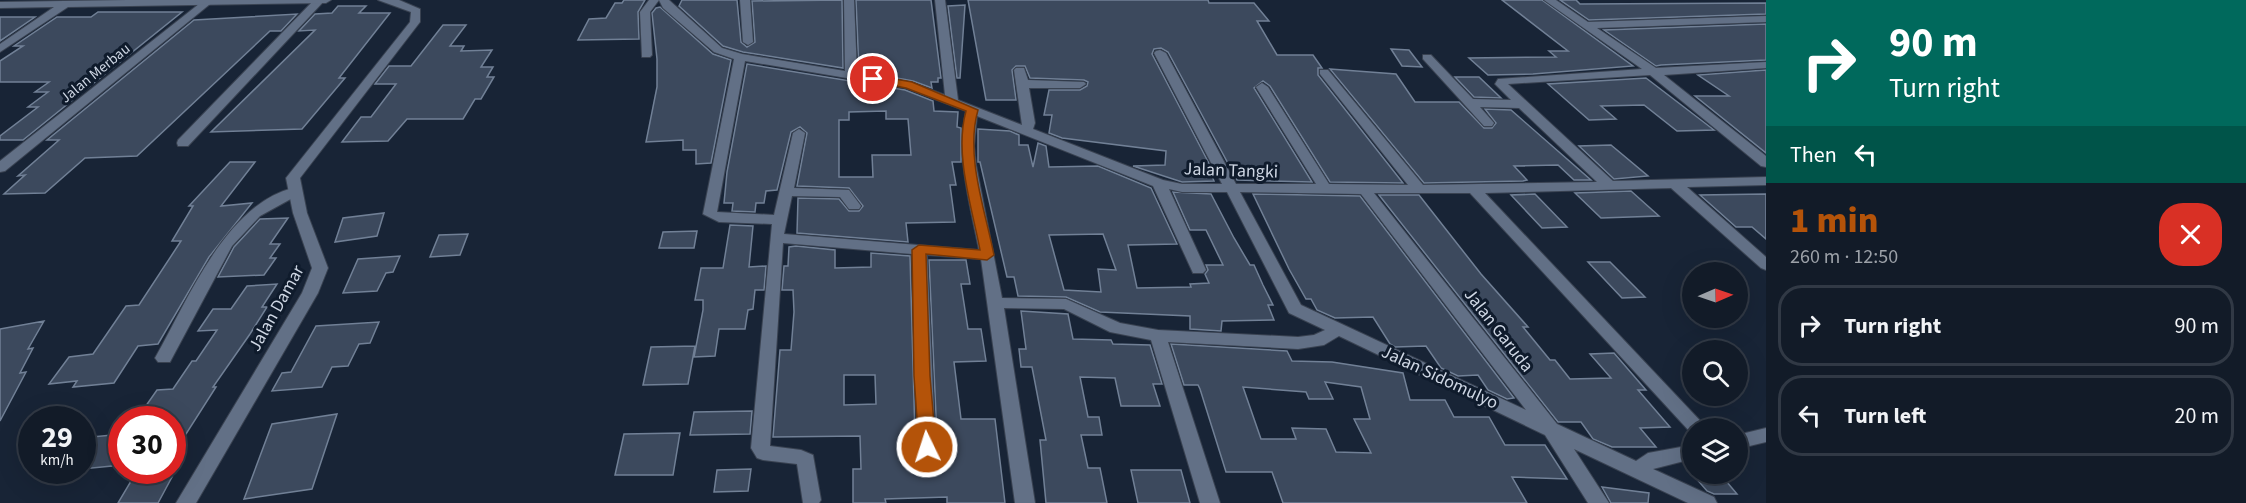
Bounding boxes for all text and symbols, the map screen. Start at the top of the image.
text: 90 m [1889,13,1978,73]
icon: right [1790,24,1868,102]
street label: Jalan Merbau [56,39,135,108]
pin [847,53,898,104]
icon: arrive [856,62,889,95]
text: Turn right [1889,69,2000,108]
icon: left [1849,138,1882,171]
text: Then [1790,139,1837,171]
street label: Jalan Tangki [1183,156,1279,185]
text: 1 min [1790,195,1878,246]
button: close [2159,203,2222,266]
text: 260 m · 12:50 [1790,243,1898,271]
street label: Jalan Damar [242,260,311,356]
north arrow [1682,262,1748,328]
map controls [1682,262,1748,484]
street label: Jalan Garuda [1458,283,1539,377]
icon: right [1793,309,1826,342]
text: Turn right [1844,310,1941,342]
text: 90 m [2174,310,2219,342]
street label: Jalan Sidomulyo [1377,339,1502,415]
button: search [1682,340,1748,406]
icon: left [1793,399,1826,432]
text: Turn left [1844,400,1926,432]
text: 20 m [2174,400,2219,432]
speed limit sign: 30 [108,406,186,484]
position arrow [895,415,959,479]
text: 29 [41,416,73,459]
button: layers [1682,418,1748,484]
text: km/h [40,450,74,471]

